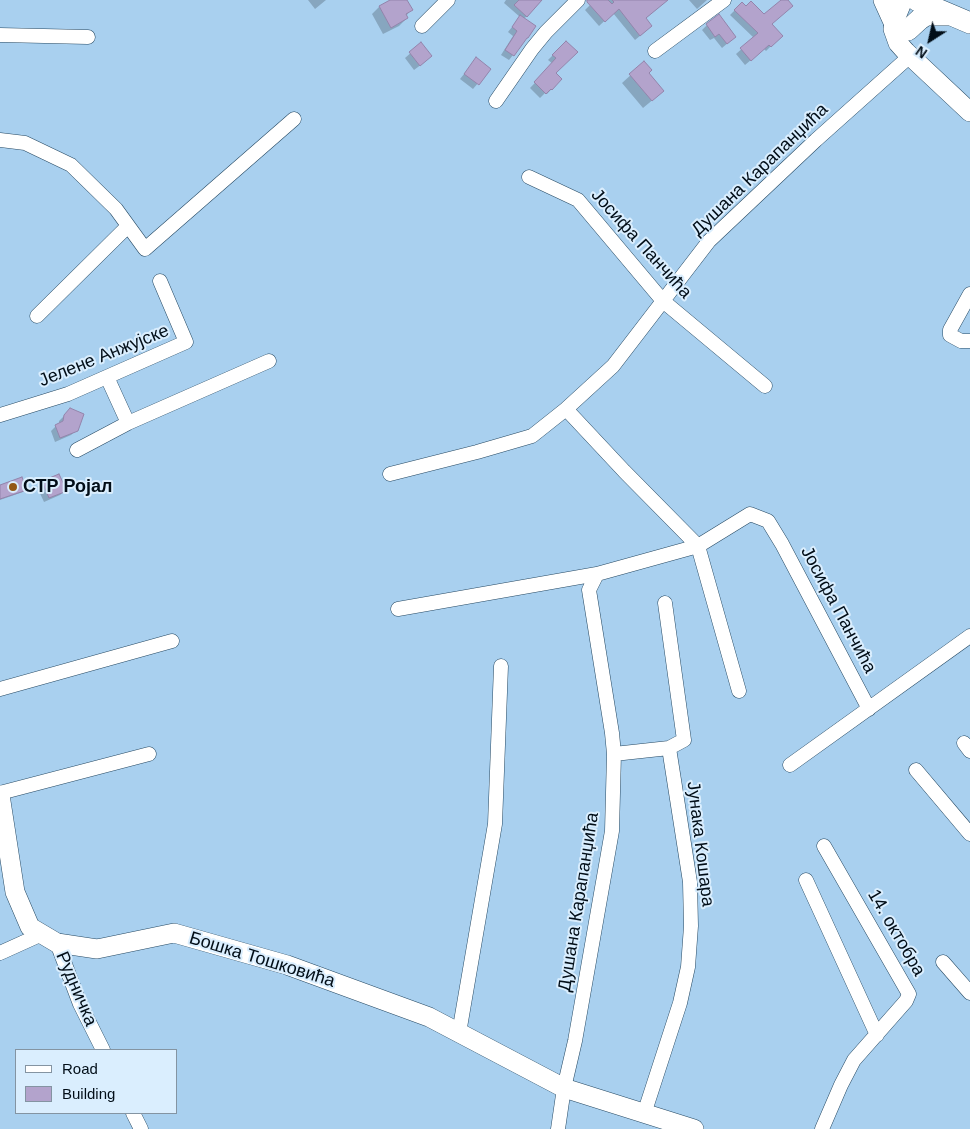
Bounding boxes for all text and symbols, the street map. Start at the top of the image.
north arrow [905,15,955,65]
text: N [913,43,930,62]
street label: Душана Карапанџића [687,99,833,241]
street label: Јосифа Панчића [586,185,696,303]
street label: Јелене Анжујске [36,320,172,392]
place label: СТР Ројал [23,476,113,498]
marker: СТР Ројал [7,481,19,493]
street label: Јосифа Панчића [796,543,880,677]
street label: Јунака Кошара [682,780,718,908]
street label: Душана Карапанџића [554,811,604,993]
street label: 14. октобра [863,886,929,980]
street label: Бошка Тошковића [186,928,338,992]
street label: Рудничка [51,949,101,1029]
legend [15,1049,178,1114]
text: Road [62,1060,98,1077]
text: Building [62,1085,115,1102]

